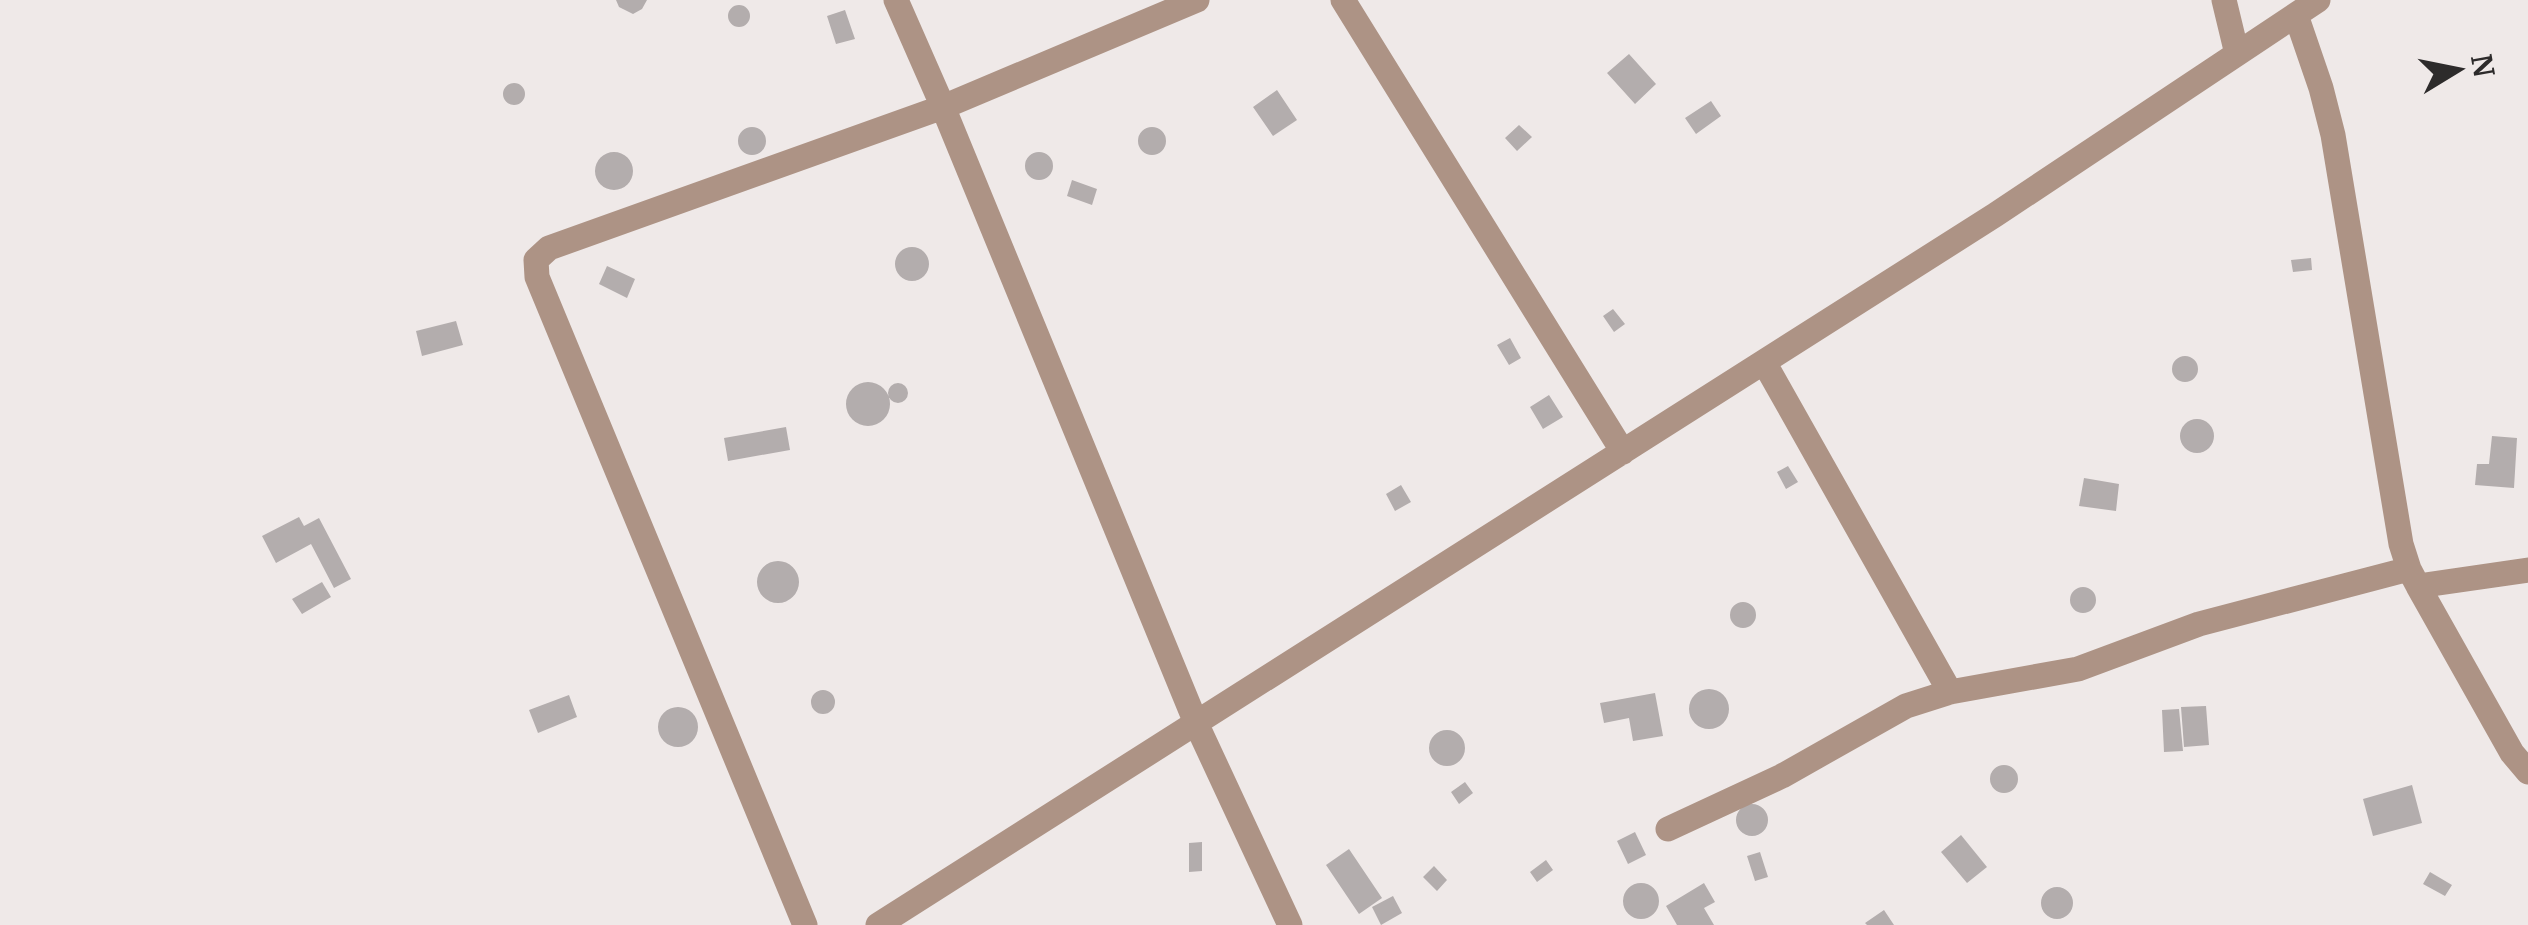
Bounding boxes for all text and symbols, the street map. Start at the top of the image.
north arrow [2408,20,2508,120]
text: N [2463,52,2502,80]

